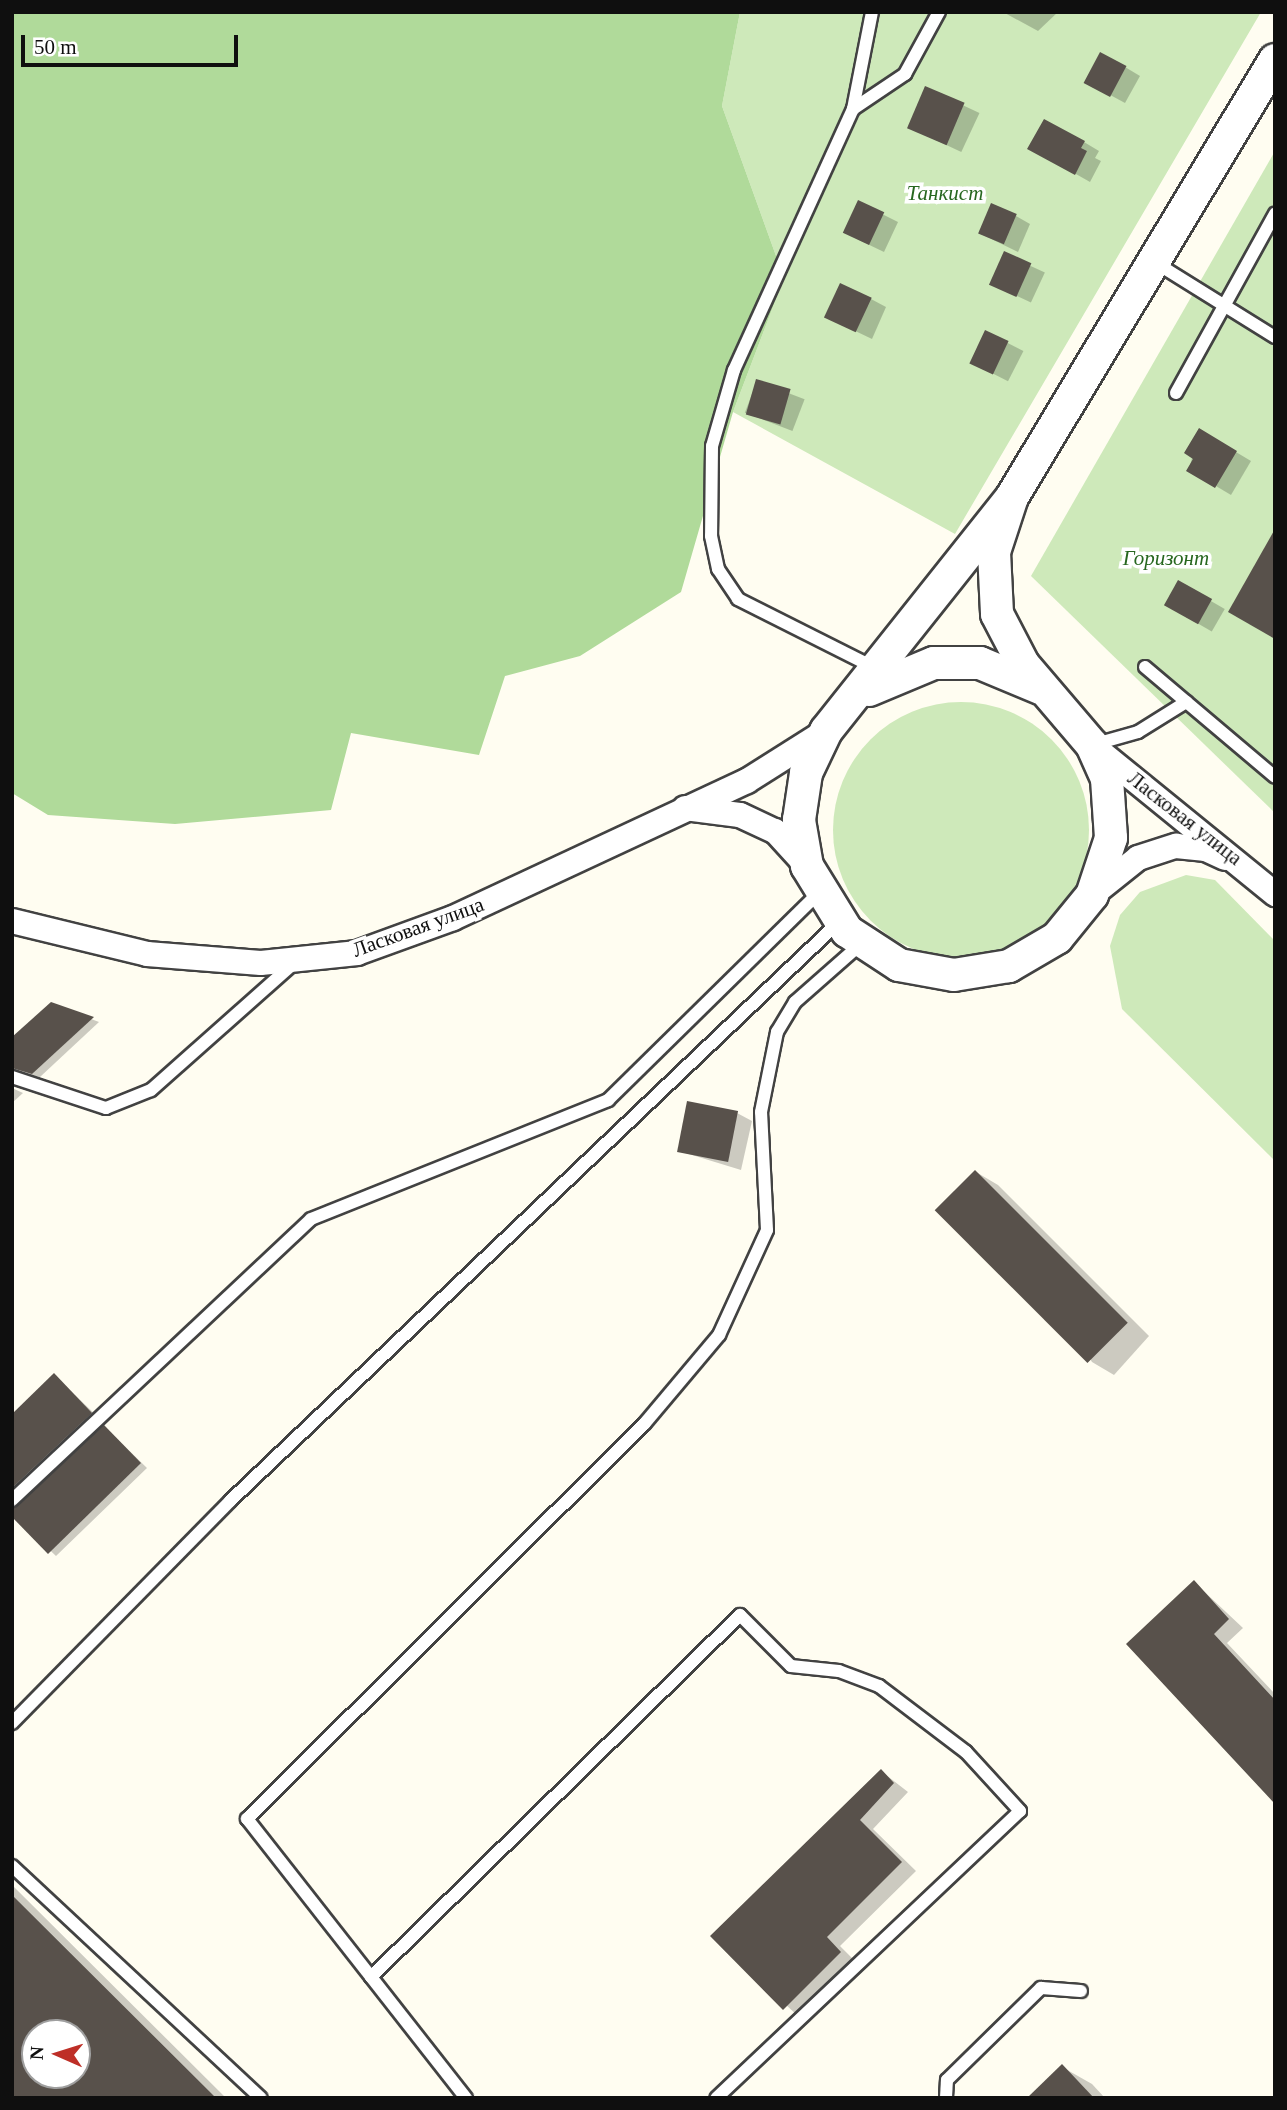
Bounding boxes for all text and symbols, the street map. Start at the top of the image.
scale bar [24,21,242,65]
text: 50 m [34,35,77,59]
park label: Танкист [907,180,983,206]
park label: Горизонт [1123,545,1209,571]
street label: Ласковая улица [1123,766,1247,870]
street label: Ласковая улица [349,892,487,962]
north arrow [21,2019,91,2089]
text: N [26,2046,47,2060]

